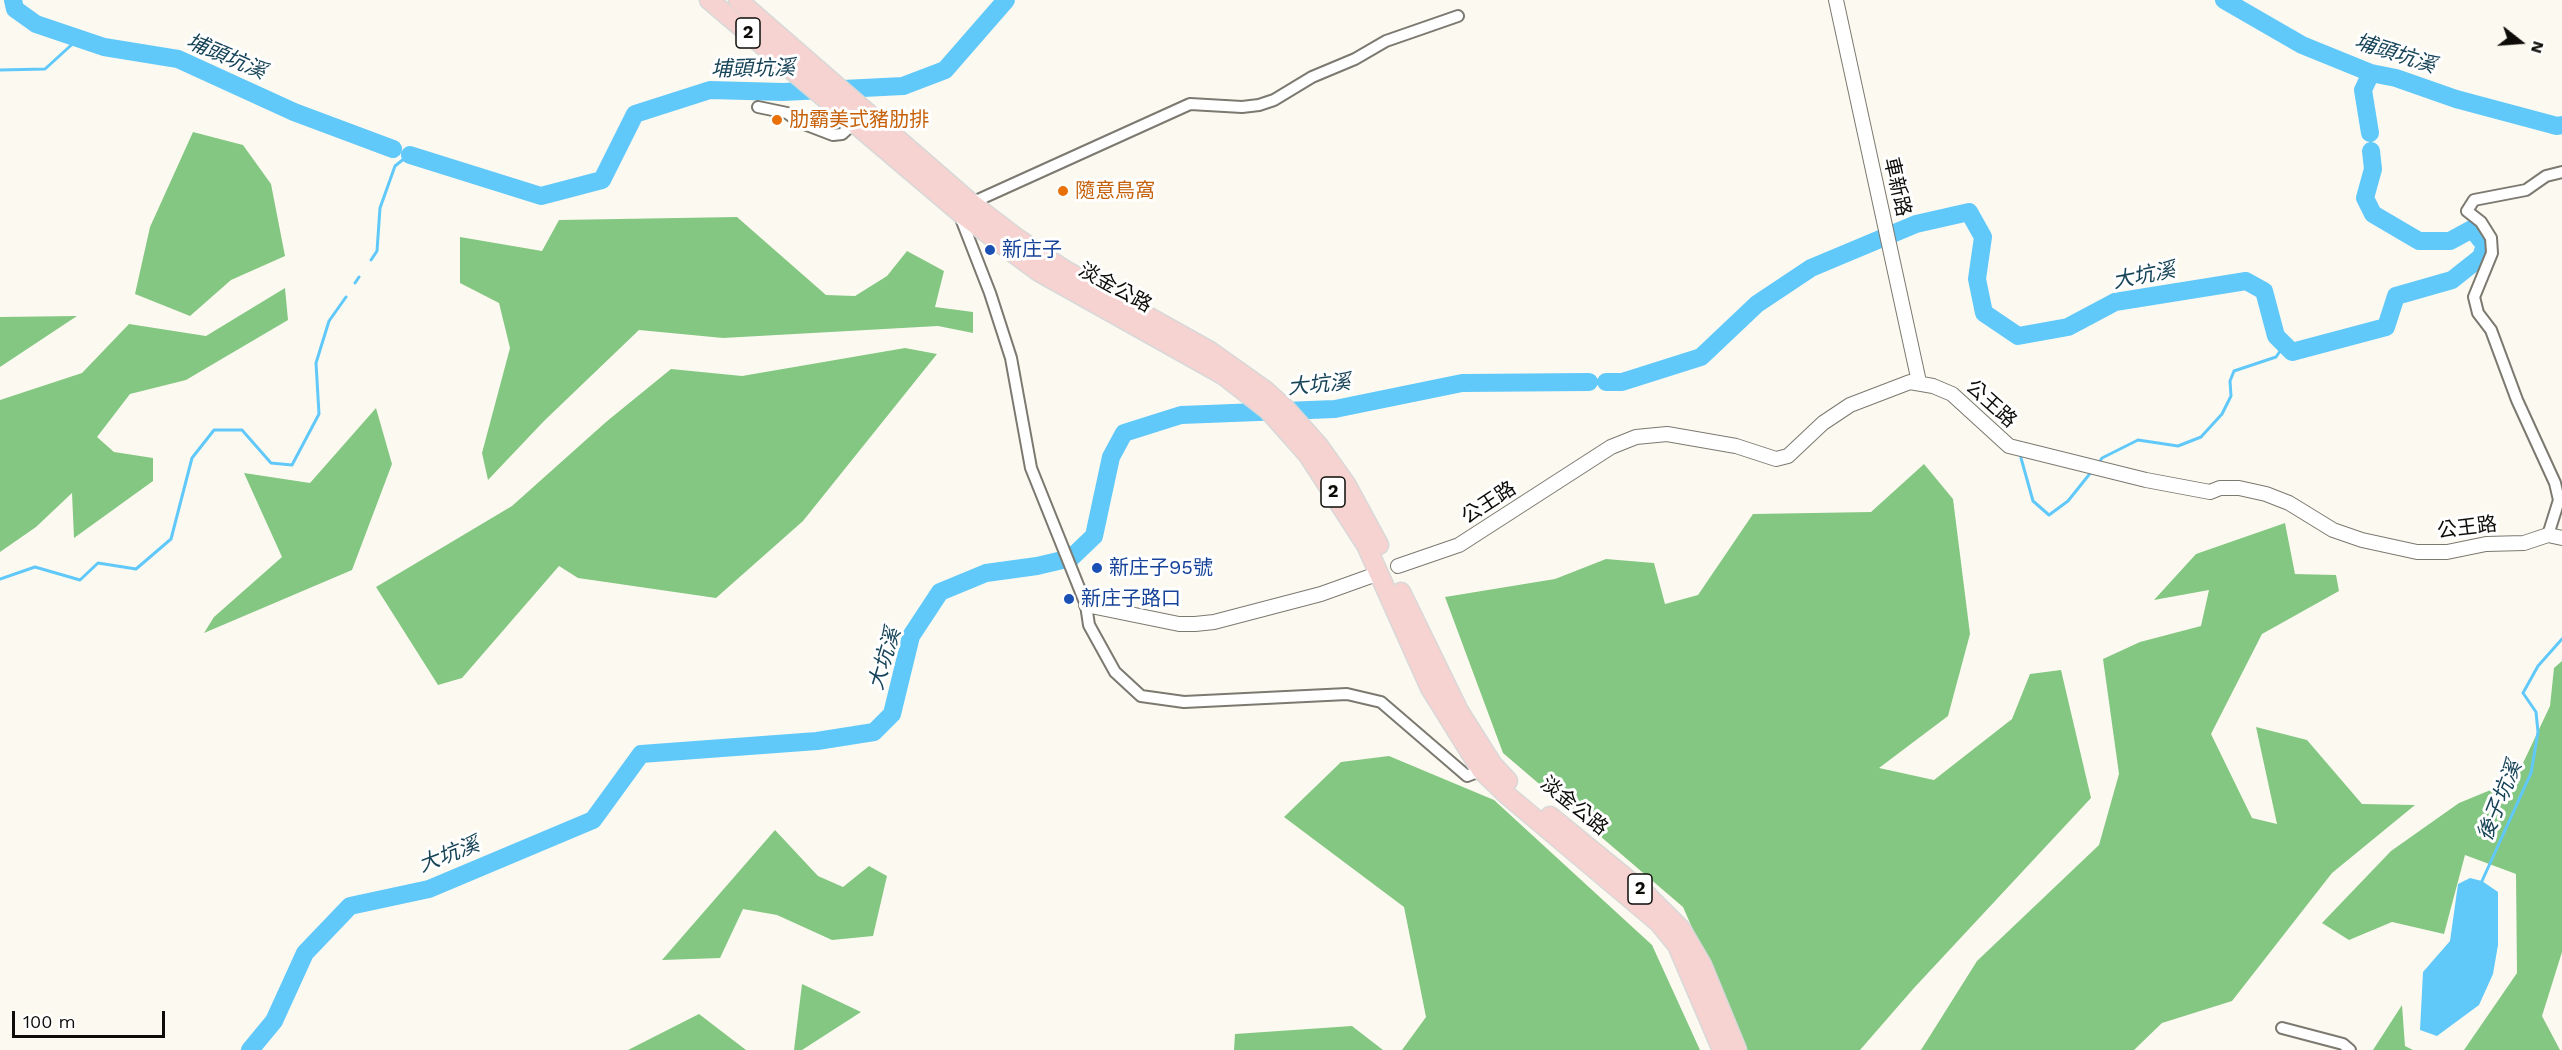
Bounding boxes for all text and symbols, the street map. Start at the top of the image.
north arrow [2490,12,2550,72]
road number: 2 [736,18,760,48]
water label: 埔頭坑溪 [182,29,270,85]
water label: 埔頭坑溪 [2351,29,2439,79]
text: N [2527,39,2549,56]
water label: 埔頭坑溪 [711,56,795,82]
place label: 肋霸美式豬肋排 [789,108,929,132]
marker: 肋霸美式豬肋排 [770,113,784,127]
street label: 車新路 [1879,155,1915,219]
place label: 隨意鳥窩 [1075,179,1155,203]
marker: 隨意鳥窩 [1056,184,1070,198]
place label: 新庄子 [1002,238,1062,262]
marker: 新庄子 [983,243,997,257]
street label: 淡金公路 [1074,258,1156,318]
water label: 大坑溪 [2111,258,2177,294]
water label: 大坑溪 [1287,370,1351,400]
street label: 公王路 [1961,375,2021,433]
road number: 2 [1321,477,1345,507]
street label: 公王路 [1457,477,1521,529]
street label: 公王路 [2436,512,2498,544]
place label: 新庄子95號 [1109,556,1213,580]
marker: 新庄子95號 [1090,561,1104,575]
place label: 新庄子路口 [1081,587,1181,611]
marker: 新庄子路口 [1062,592,1076,606]
water label: 大坑溪 [864,625,906,693]
water label: 後子坑溪 [2473,757,2527,845]
street label: 淡金公路 [1535,772,1613,840]
water label: 大坑溪 [415,832,483,878]
road number: 2 [1628,874,1652,904]
scale bar [15,999,168,1037]
text: 100 m [23,1011,76,1032]

